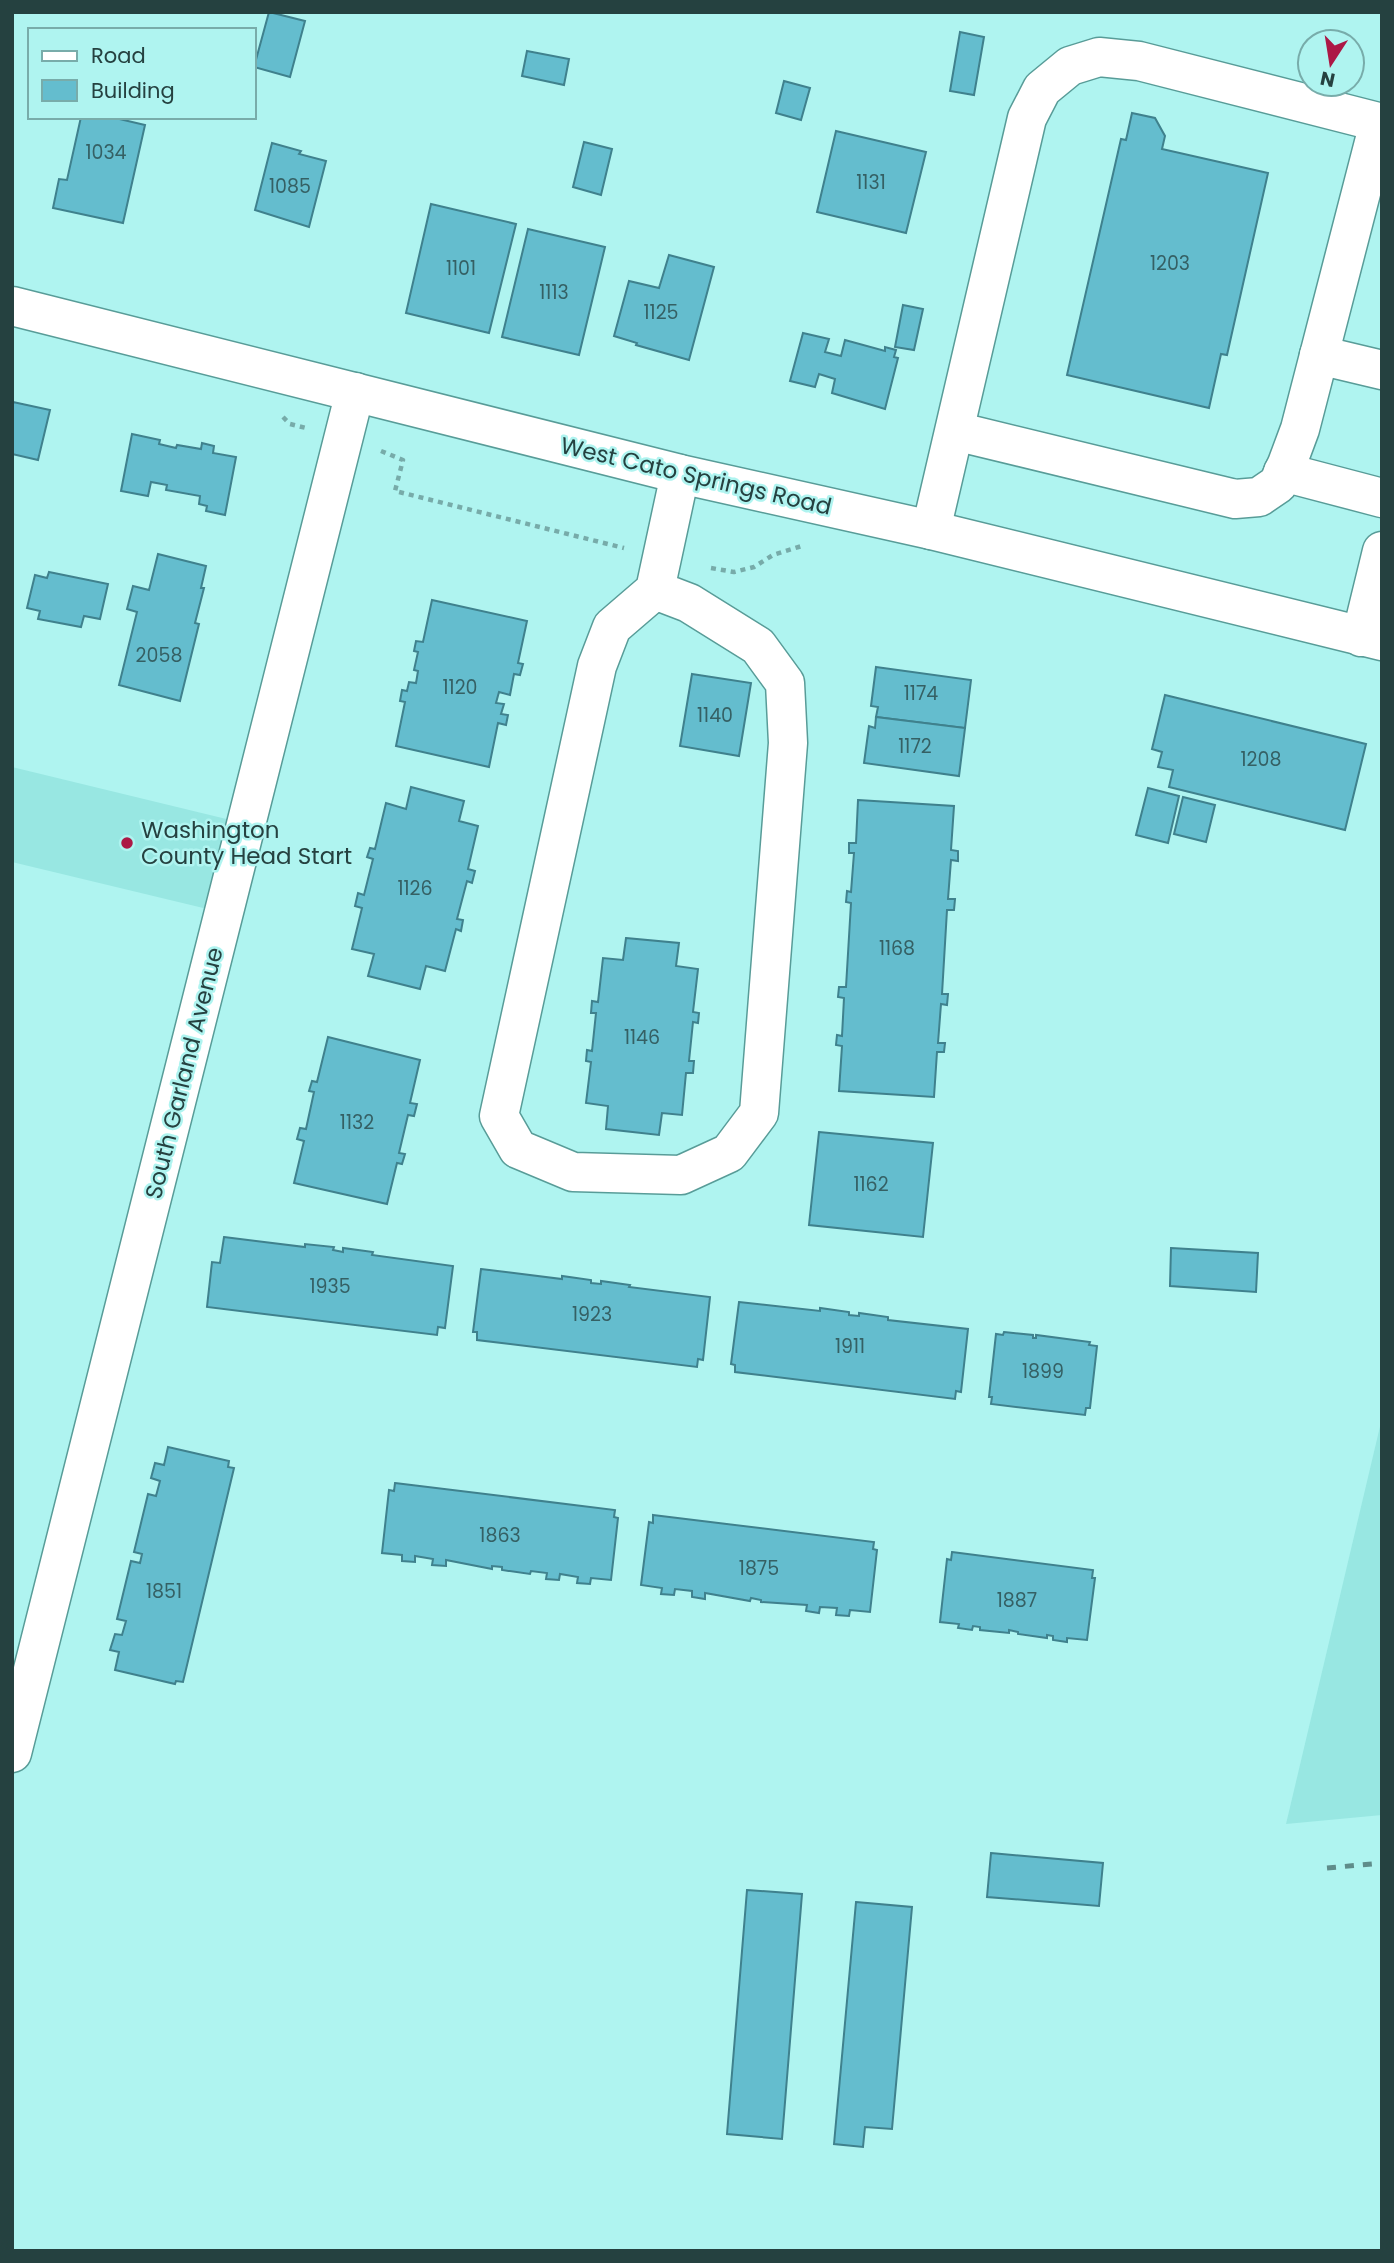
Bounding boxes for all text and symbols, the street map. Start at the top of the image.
legend [28,28,256,119]
north arrow [1296,28,1366,98]
text: Road [91,41,146,70]
text: N [1318,64,1337,94]
text: Building [91,76,175,105]
house number: 1034 [85,139,127,166]
house number: 1131 [856,169,886,196]
house number: 1085 [269,173,311,200]
house number: 1203 [1150,250,1190,277]
house number: 1101 [446,255,476,282]
house number: 1113 [539,279,569,306]
house number: 1125 [643,299,679,326]
street label: West Cato Springs Road [557,429,835,523]
house number: 2058 [136,642,182,669]
house number: 1120 [442,674,478,701]
house number: 1174 [904,680,938,707]
house number: 1140 [697,702,733,729]
house number: 1172 [898,733,932,760]
house number: 1208 [1241,746,1281,773]
place label: Washington County Head Start [141,814,352,872]
marker: Washington County Head Start [119,835,135,851]
house number: 1126 [397,875,433,902]
house number: 1168 [879,935,915,962]
street label: South Garland Avenue [137,944,231,1202]
house number: 1146 [624,1024,660,1051]
house number: 1132 [340,1109,374,1136]
house number: 1162 [853,1171,889,1198]
house number: 1935 [309,1273,351,1300]
house number: 1923 [572,1301,612,1328]
house number: 1911 [835,1333,865,1360]
house number: 1899 [1022,1358,1064,1385]
house number: 1863 [479,1522,521,1549]
house number: 1875 [739,1555,779,1582]
house number: 1851 [146,1578,182,1605]
house number: 1887 [997,1587,1037,1614]

